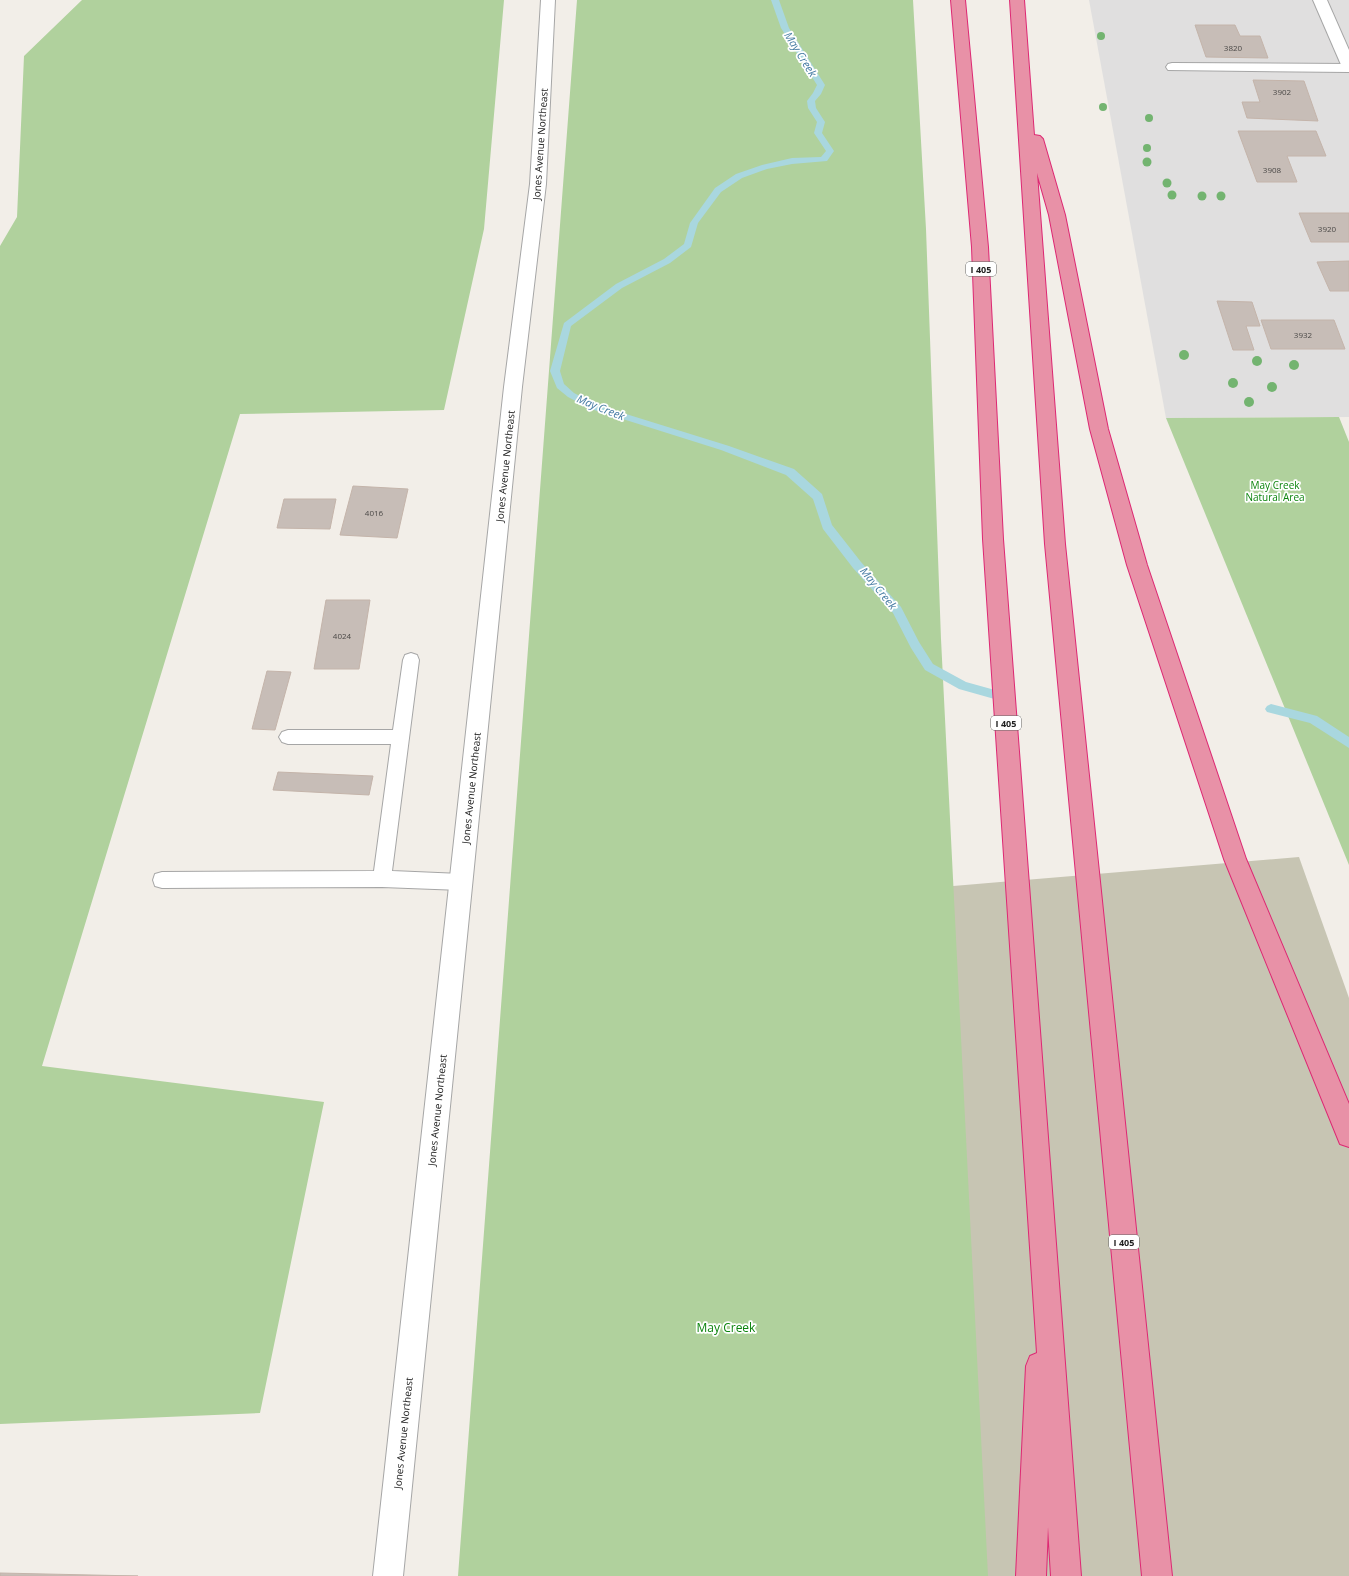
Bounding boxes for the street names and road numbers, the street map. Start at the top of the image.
street label: Jones Avenue Northeast [529,87,551,201]
road number: I 405 [966,262,996,276]
street label: Jones Avenue Northeast [492,409,518,523]
road number: I 405 [991,716,1021,730]
street label: Jones Avenue Northeast [458,731,484,845]
street label: Jones Avenue Northeast [424,1053,450,1167]
road number: I 405 [1109,1235,1139,1249]
street label: Jones Avenue Northeast [390,1376,416,1490]

